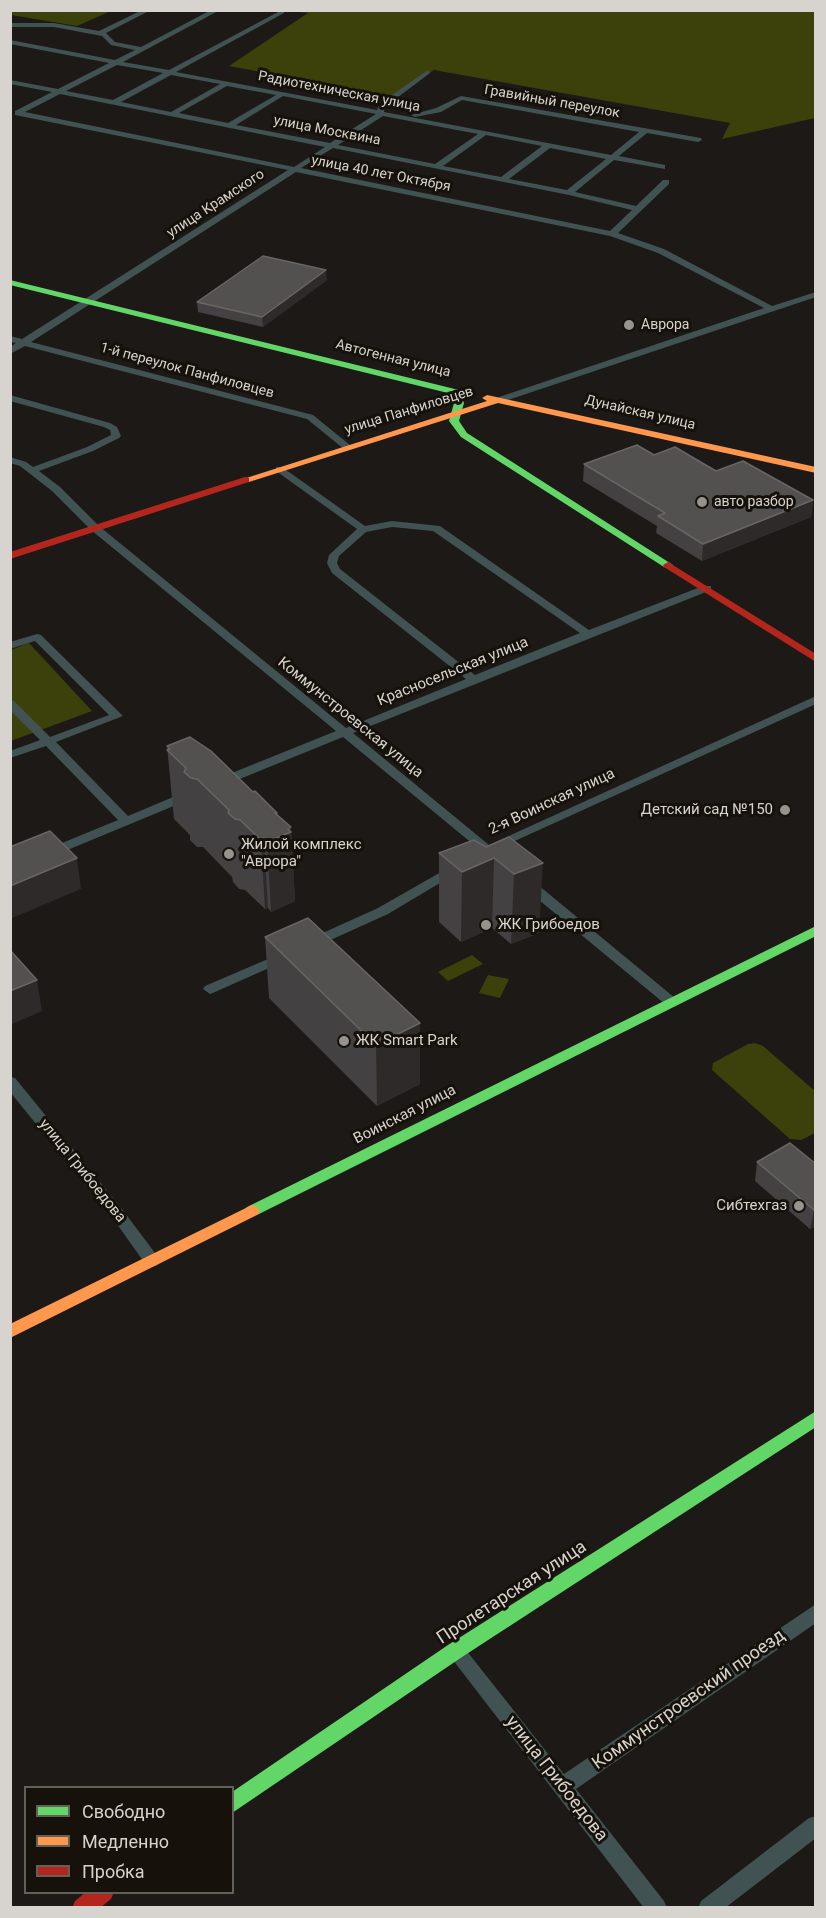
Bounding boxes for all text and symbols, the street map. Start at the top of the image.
street label: Радиотехническая улица [257,68,421,116]
street label: Гравийный переулок [483,82,621,122]
street label: улица Москвина [272,112,382,150]
street label: улица 40 лет Октября [310,152,452,196]
street label: улица Крамского [164,166,268,242]
place label: Аврора [641,317,689,333]
marker: Аврора [622,318,636,332]
street label: Автогенная улица [334,337,452,381]
street label: 1-й переулок Панфиловцев [98,340,276,402]
street label: улица Панфиловцев [343,383,475,439]
street label: Дунайская улица [583,392,697,434]
place label: авто разбор [714,494,794,510]
marker: авто разбор [695,495,709,509]
street label: Красносельская улица [375,634,531,710]
street label: Коммунстроевская улица [274,654,426,782]
street label: 2-я Воинская улица [486,765,618,839]
place label: Детский сад №150 [641,801,773,819]
marker: Детский сад №150 [778,803,792,817]
place label: Жилой комплекс "Аврора" [241,836,362,871]
marker: Жилой комплекс "Аврора" [222,847,236,861]
place label: ЖК Грибоедов [498,916,600,934]
marker: ЖК Грибоедов [479,918,493,932]
place label: ЖК Smart Park [356,1032,457,1050]
marker: ЖК Smart Park [337,1034,351,1048]
street label: Воинская улица [351,1081,459,1149]
street label: улица Грибоедова [35,1116,129,1226]
place label: Сибтехгаз [716,1197,787,1215]
marker: Сибтехгаз [792,1199,806,1213]
street label: Пролетарская улица [433,1537,591,1649]
street label: Коммунстроевский проезд [589,1625,789,1775]
street label: улица Грибоедова [500,1712,612,1846]
legend [24,1786,234,1894]
text: Свободно [82,1801,165,1822]
text: Медленно [82,1831,169,1852]
text: Пробка [82,1861,145,1882]

